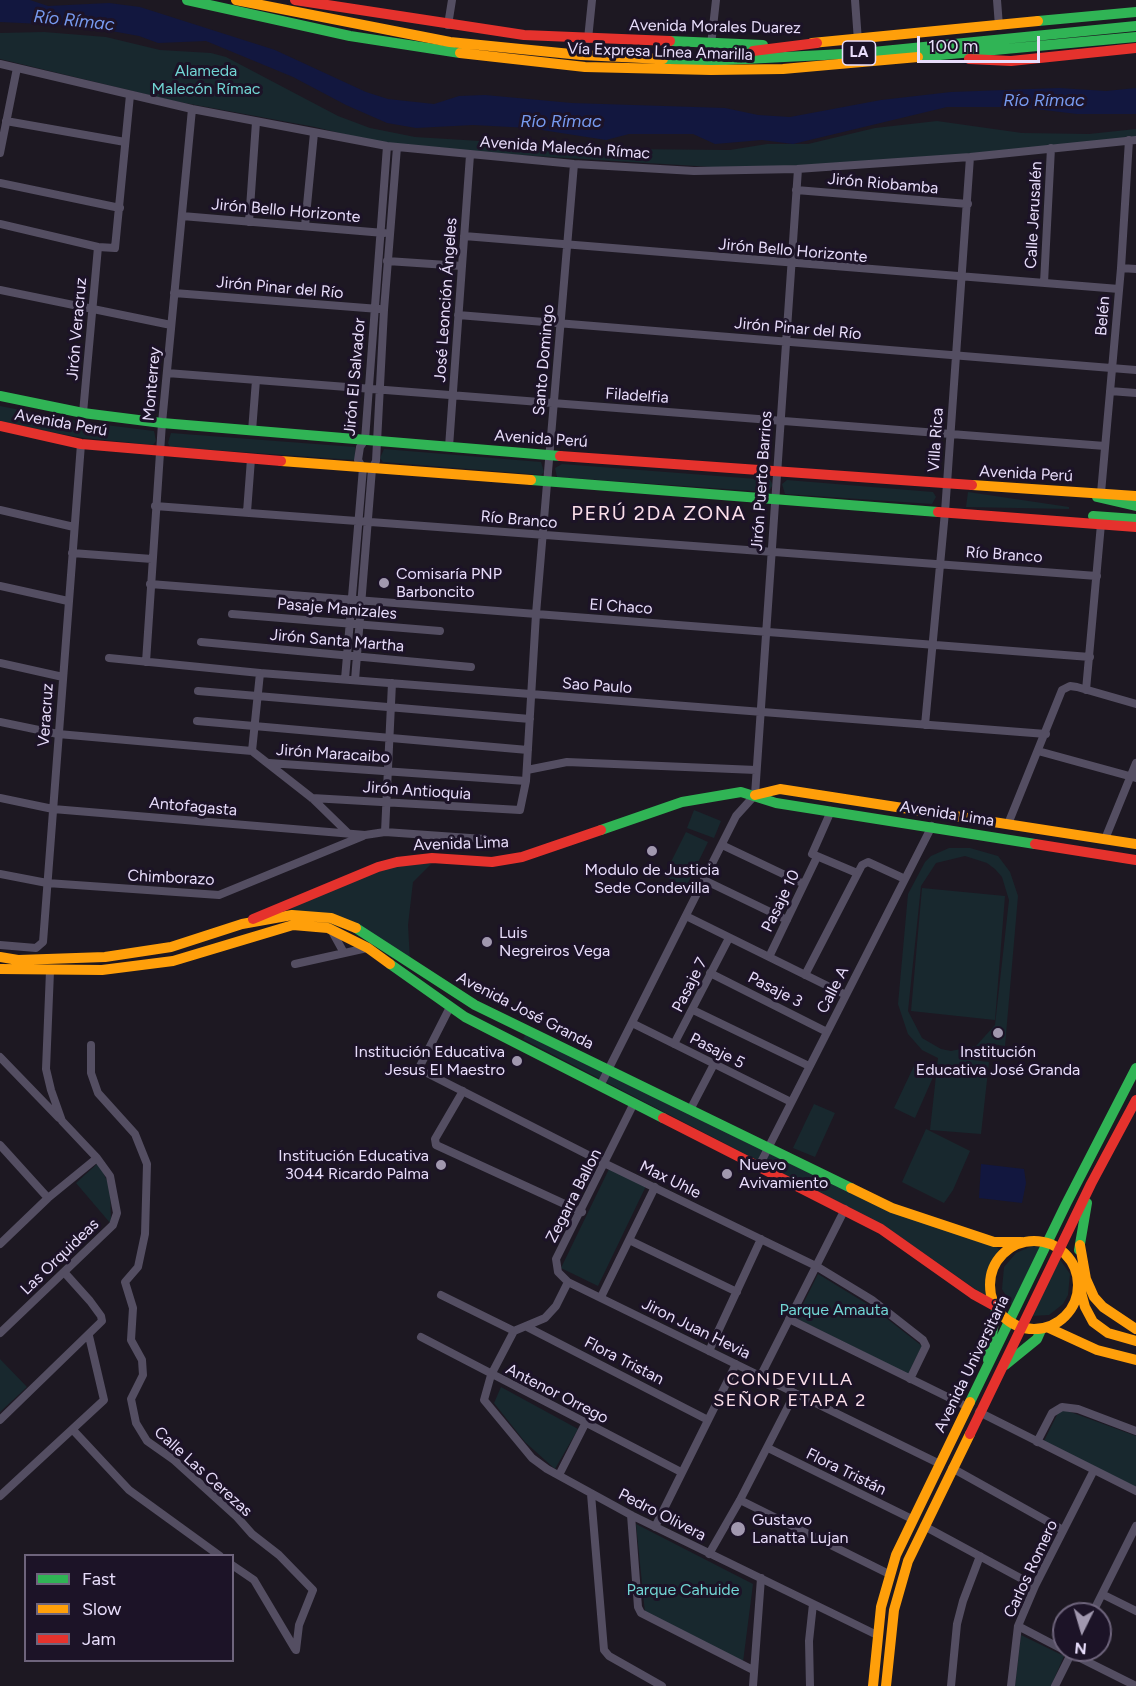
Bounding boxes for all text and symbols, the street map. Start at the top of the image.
water label: Río Rímac [32,6,116,36]
street label: Avenida Morales Duarez [629,16,801,38]
scale bar [920,24,1043,62]
text: 100 m [928,35,978,57]
street label: Vía Expresa Línea Amarilla [567,39,753,65]
road number: LA [842,41,876,65]
park label: Alameda Malecón Rímac [152,61,260,99]
water label: Río Rímac [1003,90,1085,112]
water label: Río Rímac [520,111,602,133]
street label: Avenida Malecón Rímac [479,132,651,164]
street label: Calle Jerusalén [1022,161,1046,269]
street label: Jirón Riobamba [827,170,939,198]
street label: Jirón Bello Horizonte [211,195,361,227]
street label: José Leonción Ángeles [431,217,461,383]
street label: Jirón Bello Horizonte [718,235,868,267]
street label: Jirón Pinar del Río [216,273,344,303]
street label: Jirón Veracruz [63,277,91,381]
street label: Belén [1092,295,1114,337]
street label: Santo Domingo [530,304,558,416]
street label: Jirón Pinar del Río [734,314,862,344]
street label: Jirón El Salvador [340,317,370,437]
street label: Monterrey [139,346,165,422]
street label: Filadelfia [605,384,669,408]
street label: Avenida Perú [13,405,109,441]
street label: Villa Rica [924,407,948,473]
street label: Jirón Puerto Barrios [748,410,776,552]
street label: Avenida Perú [494,426,588,452]
street label: Avenida Perú [979,462,1073,486]
district label: PERÚ 2DA ZONA [571,502,747,526]
street label: Río Branco [480,507,558,533]
street label: Río Branco [965,543,1043,567]
place label: Comisaría PNP Barboncito [396,564,502,602]
marker: Comisaría PNP Barboncito [377,576,391,590]
street label: Pasaje Manizales [276,594,398,624]
street label: El Chaco [589,595,653,619]
street label: Jirón Santa Martha [269,626,405,656]
street label: Sao Paulo [561,674,633,698]
street label: Veracruz [34,683,58,747]
street label: Jirón Maracaibo [275,740,391,768]
street label: Jirón Antioquia [362,778,472,804]
street label: Antofagasta [148,794,238,820]
street label: Avenida Lima [898,797,996,831]
street label: Avenida Lima [413,833,509,855]
marker: Modulo de Justicia Sede Condevilla [645,844,659,858]
place label: Modulo de Justicia Sede Condevilla [585,860,719,898]
street label: Chimborazo [127,866,215,890]
street label: Pasaje 10 [758,867,804,935]
place label: Luis Negreiros Vega [499,923,610,961]
marker: Luis Negreiros Vega [480,935,494,949]
street label: Pasaje 7 [668,955,712,1015]
street label: Calle A [813,963,853,1017]
street label: Avenida José Granda [453,968,597,1054]
street label: Pasaje 3 [745,968,805,1012]
marker: Institución Educativa José Granda [991,1026,1005,1040]
street label: Pasaje 5 [686,1029,748,1073]
place label: Institución Educativa Jesus El Maestro [354,1042,505,1080]
place label: Institución Educativa José Granda [916,1042,1080,1080]
marker: Institución Educativa Jesus El Maestro [510,1054,524,1068]
place label: Institución Educativa 3044 Ricardo Palma [278,1146,429,1184]
street label: Zegarra Ballon [542,1146,606,1246]
place label: Nuevo Avivamiento [739,1155,828,1193]
street label: Max Uhle [636,1157,704,1203]
marker: Institución Educativa 3044 Ricardo Palma [434,1158,448,1172]
marker: Nuevo Avivamiento [720,1167,734,1181]
street label: Las Orquideas [17,1215,103,1299]
street label: Avenida Universitaria [930,1292,1014,1436]
street label: Jiron Juan Hevia [639,1294,753,1364]
park label: Parque Amauta [779,1300,889,1320]
street label: Flora Tristan [581,1333,667,1389]
street label: Antenor Orrego [502,1360,612,1428]
district label: CONDEVILLA SEÑOR ETAPA 2 [713,1369,867,1412]
street label: Calle Las Cerezas [150,1423,256,1521]
street label: Flora Tristán [803,1444,889,1500]
street label: Pedro Olivera [615,1485,709,1545]
place label: Gustavo Lanatta Lujan [752,1510,848,1548]
street label: Carlos Romero [1000,1517,1062,1621]
marker: Gustavo Lanatta Lujan [729,1520,747,1538]
legend [24,1554,234,1662]
text: Fast [82,1568,116,1590]
park label: Parque Cahuide [627,1580,739,1600]
text: Slow [82,1598,121,1620]
north arrow [1052,1602,1112,1662]
text: Jam [82,1628,116,1650]
text: N [1074,1638,1088,1658]

